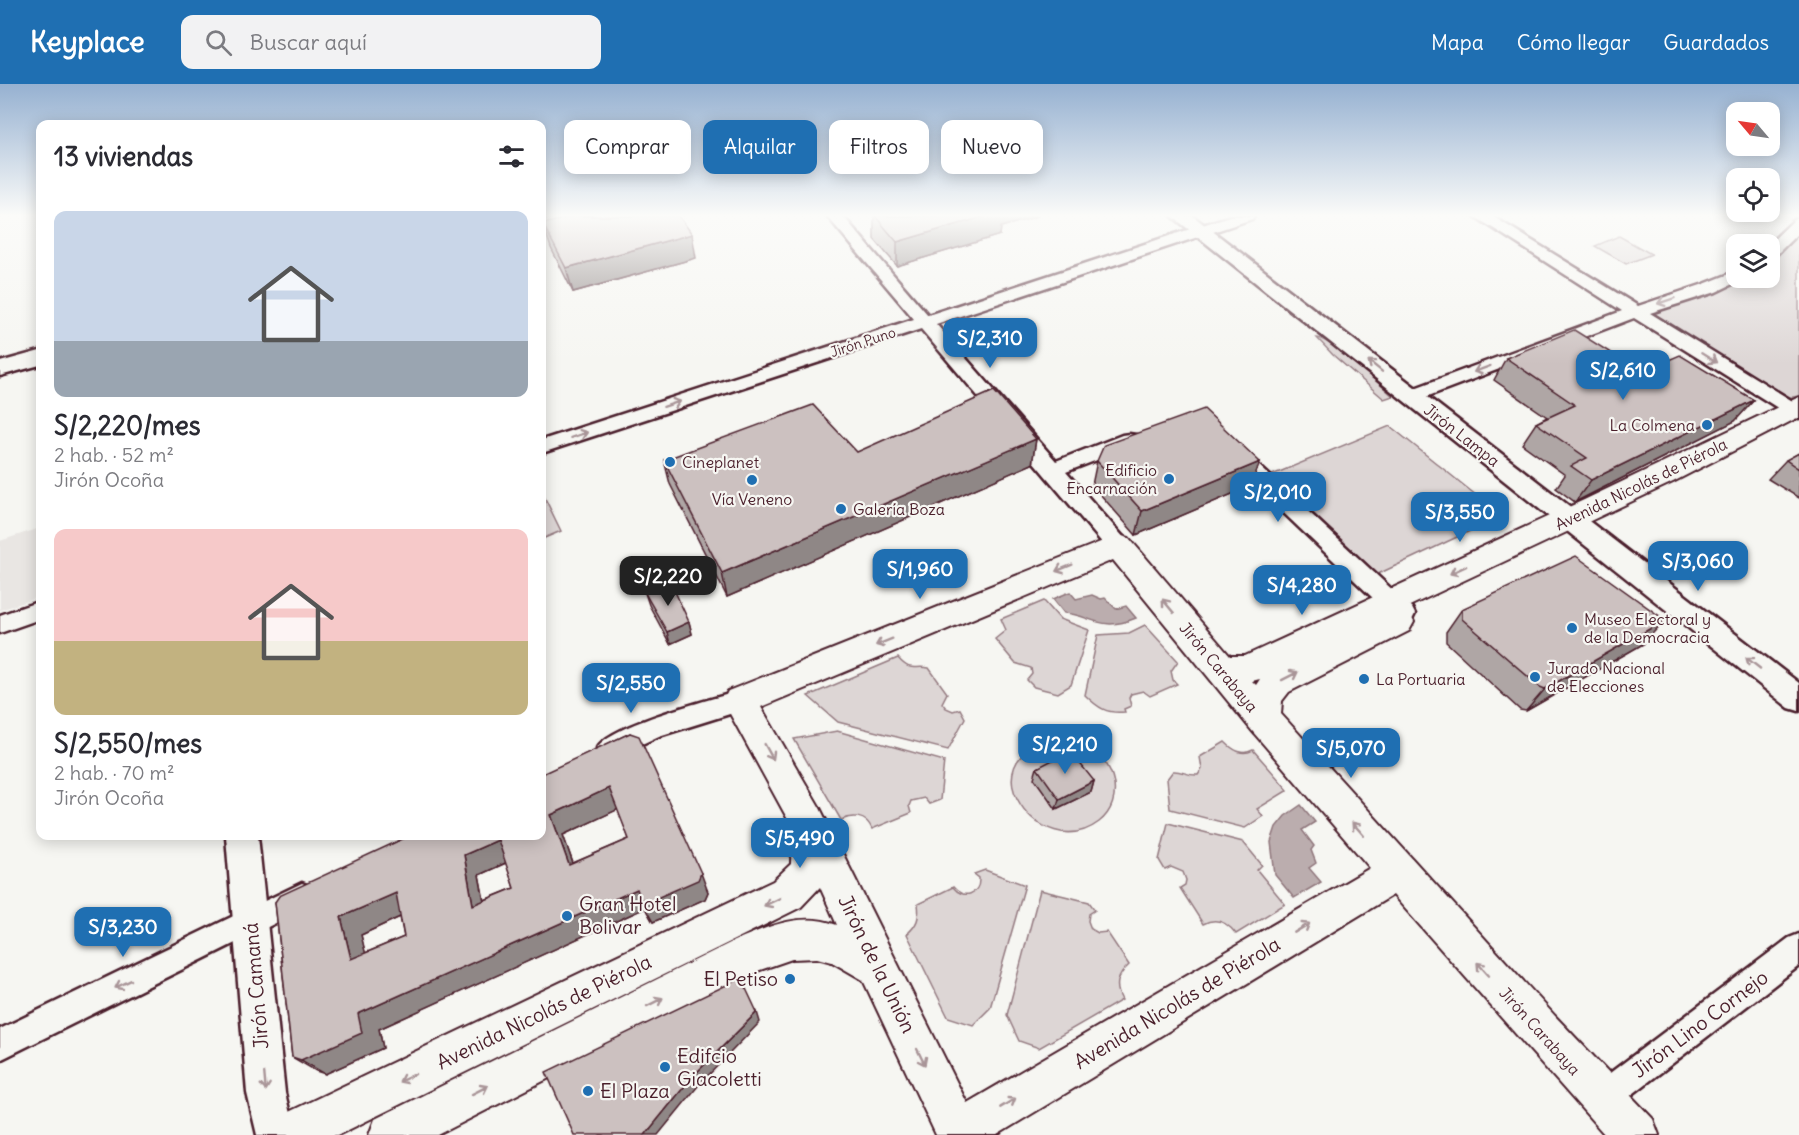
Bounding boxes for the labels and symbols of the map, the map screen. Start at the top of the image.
north arrow [1726,102,1780,156]
one-way arrow [1657,297,1676,308]
pin: S/2,310 [935,318,1045,369]
street label: Jirón Puno [828,323,898,361]
pin: S/2,610 [1568,350,1678,401]
one-way arrow [1701,351,1718,364]
one-way arrow [1367,360,1383,373]
one-way arrow [1473,364,1492,375]
one-way arrow [662,398,681,409]
street label: Jirón Lampa [1420,399,1504,471]
place label: La Colmena [1609,415,1695,435]
marker: La Colmena [1700,418,1714,432]
one-way arrow [569,429,588,440]
street label: Avenida Nicolás de Piérola [1552,434,1730,534]
place label: Cineplanet [682,452,760,472]
marker: Cineplanet [663,455,677,469]
place label: Edificio Encarnación [1066,460,1157,498]
marker: Edificio Encarnación [1162,472,1176,486]
pin: S/2,010 [1223,472,1333,523]
marker: Vía Veneno [745,473,759,487]
place label: Vía Veneno [712,489,792,509]
pin: S/3,550 [1405,492,1515,543]
place label: Galería Boza [853,499,945,519]
marker: Galería Boza [834,502,848,516]
pin: S/3,060 [1643,541,1753,592]
pin: S/1,960 [865,549,975,600]
pin: S/2,220 [613,556,723,607]
one-way arrow [1055,563,1074,574]
pin: S/4,280 [1247,565,1357,616]
one-way arrow [1450,565,1468,577]
one-way arrow [1161,598,1174,614]
place label: Museo Electoral y de la Democracia [1584,609,1711,647]
street label: Jirón Carabaya [1176,618,1262,716]
marker: Museo Electoral y de la Democracia [1565,621,1579,635]
one-way arrow [875,637,893,648]
one-way arrow [1745,657,1761,670]
place label: Jurado Nacional de Elecciones [1547,658,1665,696]
pin: S/2,550 [576,663,686,714]
place label: La Portuaria [1376,669,1465,689]
one-way arrow [1280,670,1298,681]
marker: Jurado Nacional de Elecciones [1528,670,1542,684]
marker: La Portuaria [1357,672,1371,686]
pin: S/2,210 [1010,724,1120,775]
pin: S/5,070 [1296,728,1406,779]
one-way arrow [764,742,775,760]
pin: S/5,490 [745,818,855,869]
one-way arrow [1351,821,1365,836]
place label: Gran Hotel Bolivar [579,891,676,939]
street label: Jirón de la Unión [833,891,922,1037]
one-way arrow [763,896,781,908]
pin: S/3,230 [68,907,178,958]
marker: Gran Hotel Bolivar [560,909,574,923]
street label: Jirón Camaná [238,922,273,1050]
one-way arrow [1293,922,1310,934]
street label: Avenida Nicolás de Piérola [1069,931,1284,1074]
street label: Avenida Nicolás de Piérola [432,949,655,1075]
one-way arrow [1476,962,1490,977]
street label: Jirón Lino Cornejo [1627,964,1773,1083]
place label: El Petiso [703,966,778,991]
marker: El Petiso [783,972,797,986]
one-way arrow [115,979,133,991]
street label: Jirón Carabaya [1495,983,1585,1079]
one-way arrow [645,996,663,1007]
place label: Edifcio Giacoletti [677,1043,762,1091]
one-way arrow [916,1047,928,1065]
marker: Edifcio Giacoletti [658,1060,672,1074]
one-way arrow [260,1071,271,1091]
one-way arrow [399,1072,417,1084]
place label: El Plaza [600,1078,670,1103]
one-way arrow [471,1084,489,1095]
marker: El Plaza [581,1084,595,1098]
one-way arrow [999,1097,1016,1109]

